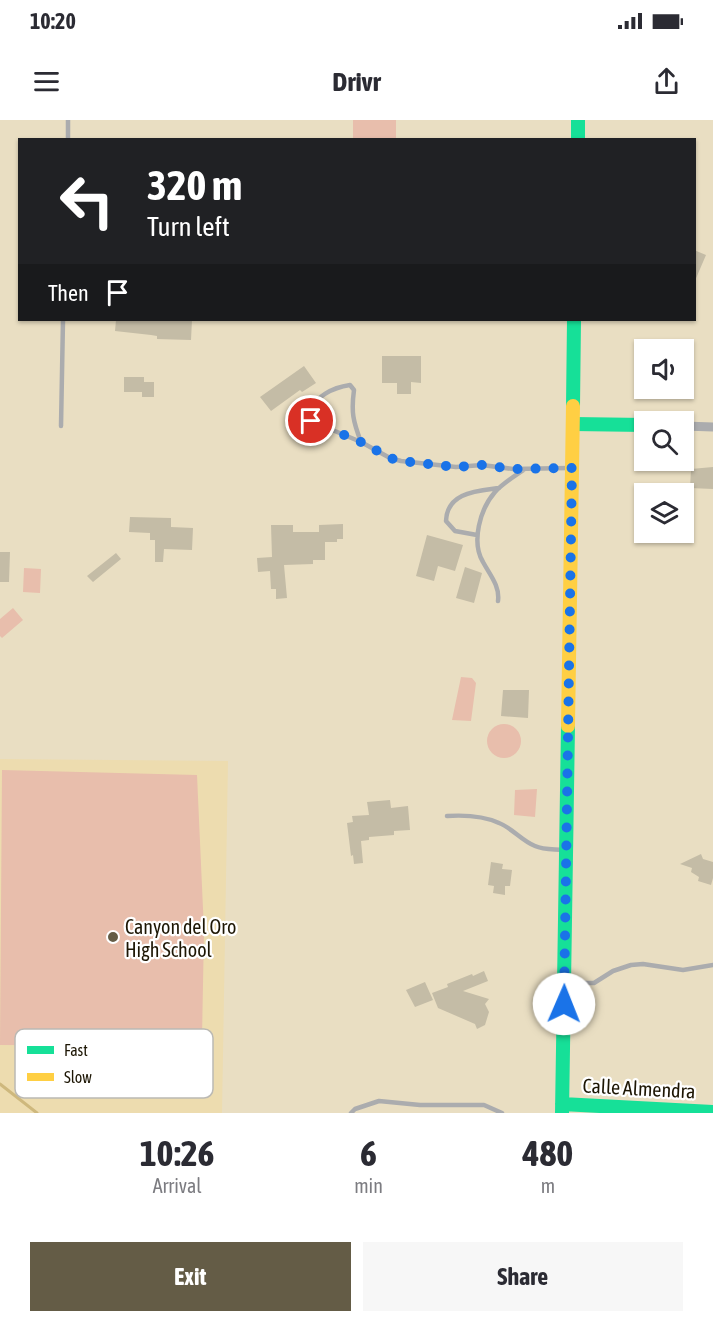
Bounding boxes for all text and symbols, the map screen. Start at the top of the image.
text: 10:20 [30,8,76,34]
icon: menu [30,65,63,98]
icon: share [650,65,683,98]
text: Drivr [332,66,381,97]
text: 320 m [147,161,242,209]
icon: left [48,162,126,240]
text: Turn left [147,211,230,242]
icon: arrive [101,276,134,309]
text: Then [48,280,89,306]
map controls [634,339,694,543]
button: sound [634,339,694,399]
pin [285,395,336,446]
icon: arrive [294,404,327,437]
button: search [634,411,694,471]
button: layers [634,483,694,543]
place label: Canyon del Oro High School [125,915,236,961]
marker: Canyon del Oro High School [106,930,120,944]
position arrow [532,972,596,1036]
legend [15,1029,213,1098]
text: Fast [64,1041,88,1059]
text: Slow [64,1068,92,1086]
street label: Calle Almendra [582,1074,696,1102]
text: 10:26 [140,1132,214,1174]
text: 6 [360,1132,377,1174]
text: 480 [523,1132,573,1174]
text: Arrival [153,1174,202,1197]
text: min [354,1174,383,1197]
text: m [541,1174,555,1197]
button: Exit [30,1242,351,1311]
button: Share [363,1242,683,1311]

